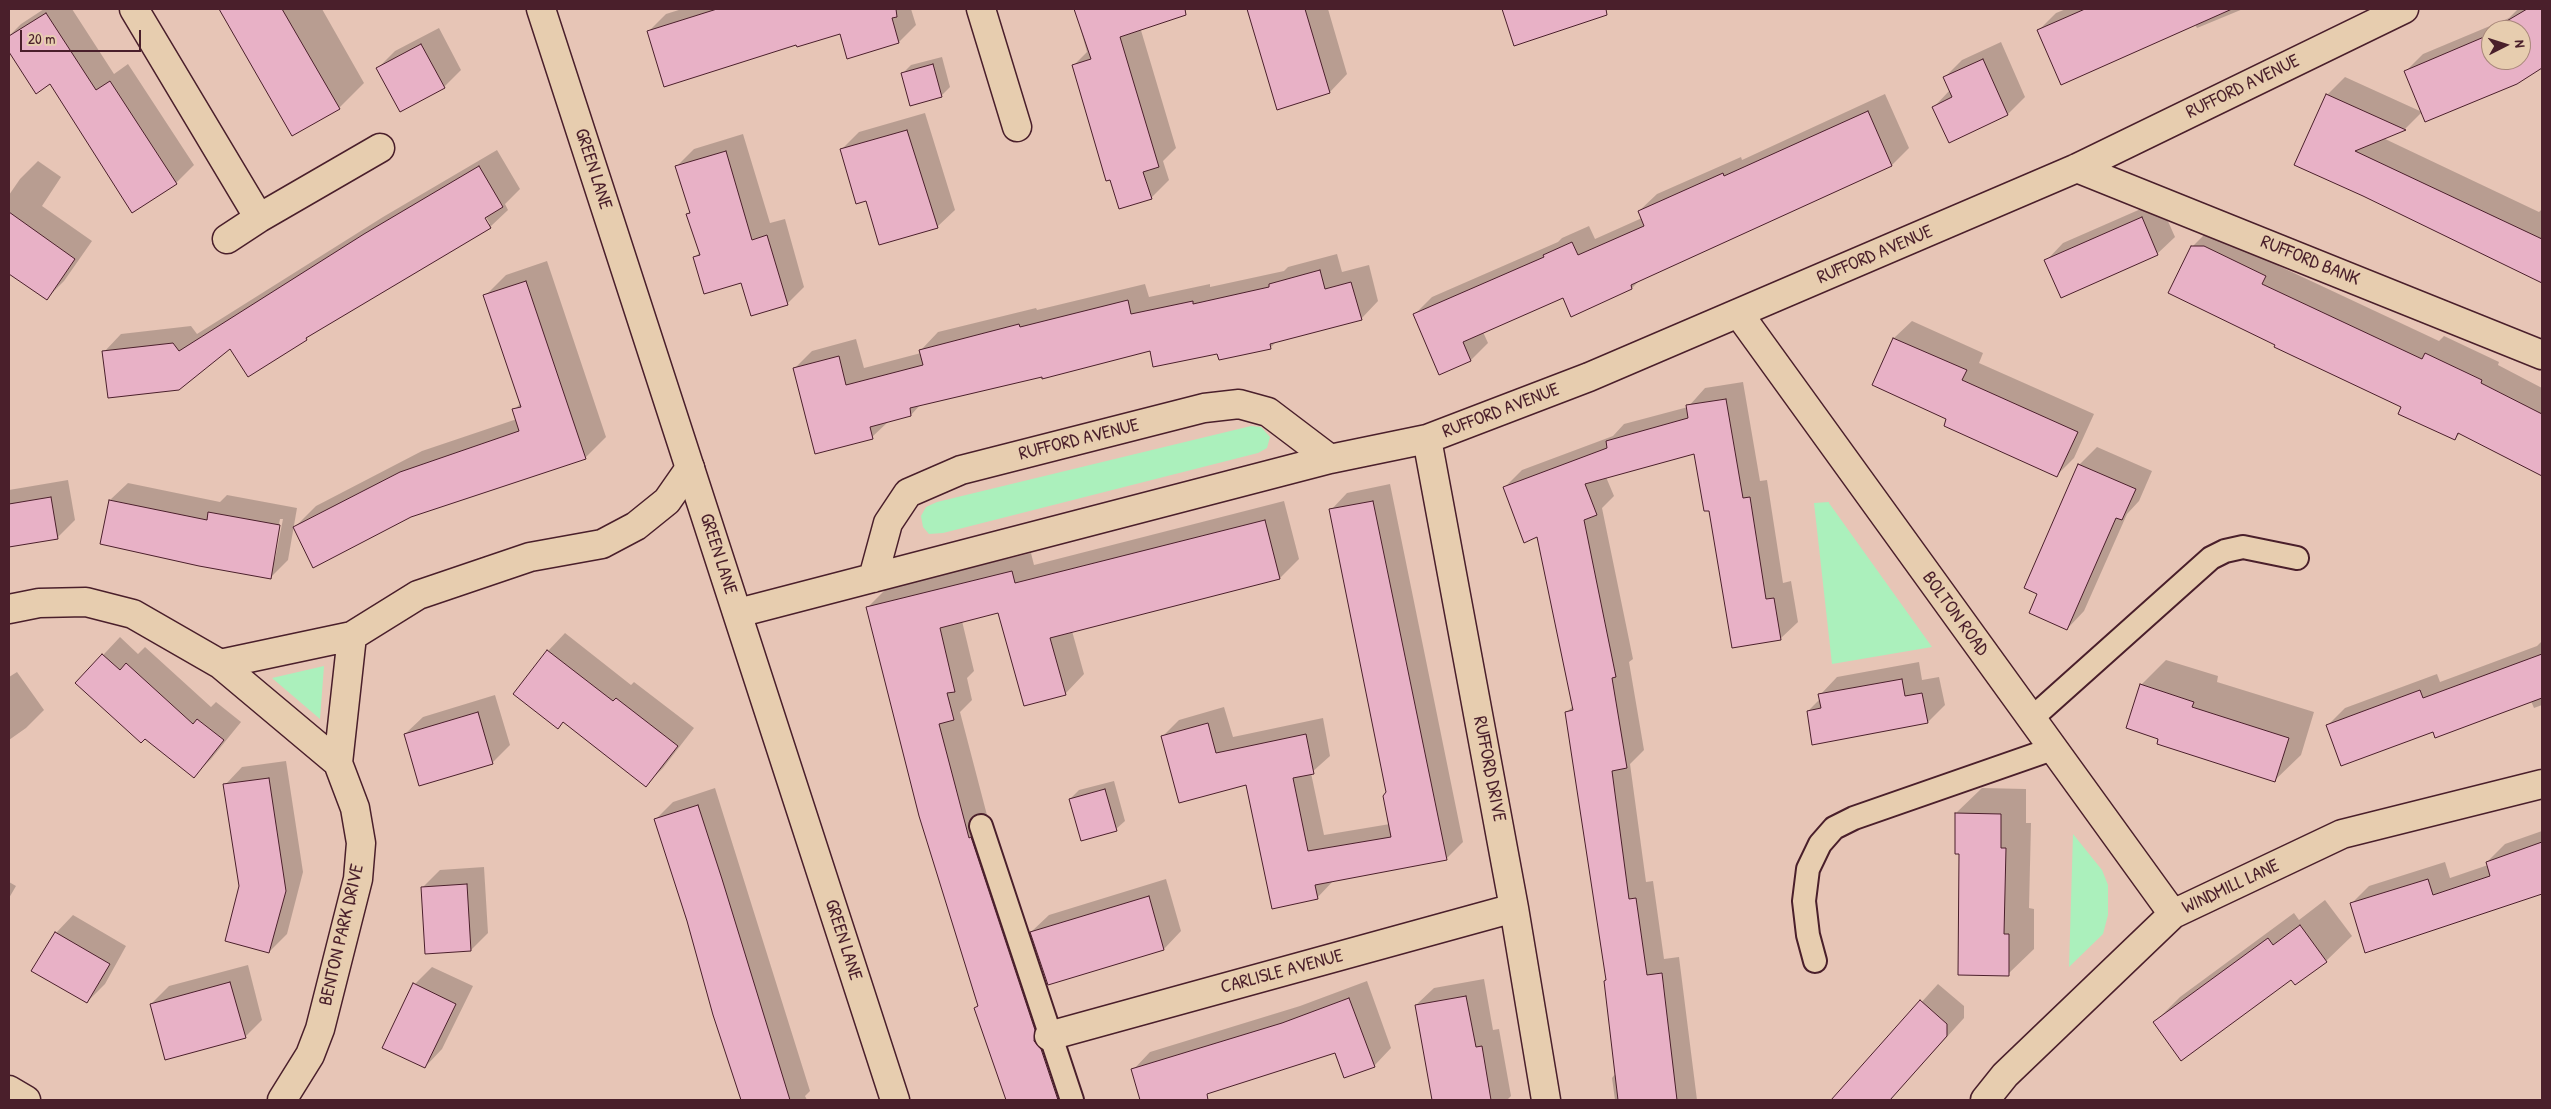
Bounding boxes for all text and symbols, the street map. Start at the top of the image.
scale bar [22,20,144,52]
north arrow [2481,20,2531,70]
text: 20 m [28,28,55,49]
text: N [2511,39,2530,48]
street label: RUFFORD AVENUE [2183,50,2303,124]
street label: GREEN LANE [569,126,617,212]
street label: RUFFORD AVENUE [1814,220,1936,290]
street label: RUFFORD BANK [2257,231,2363,291]
street label: RUFFORD AVENUE [1439,378,1563,444]
street label: RUFFORD AVENUE [1016,414,1142,466]
street label: GREEN LANE [694,511,742,597]
street label: BOLTON ROAD [1917,567,1993,661]
street label: RUFFORD DRIVE [1468,714,1510,824]
street label: WINDMILL LANE [2179,855,2283,919]
street label: BENTON PARK DRIVE [315,862,369,1008]
street label: GREEN LANE [819,897,867,983]
street label: CARLISLE AVENUE [1218,945,1346,999]

